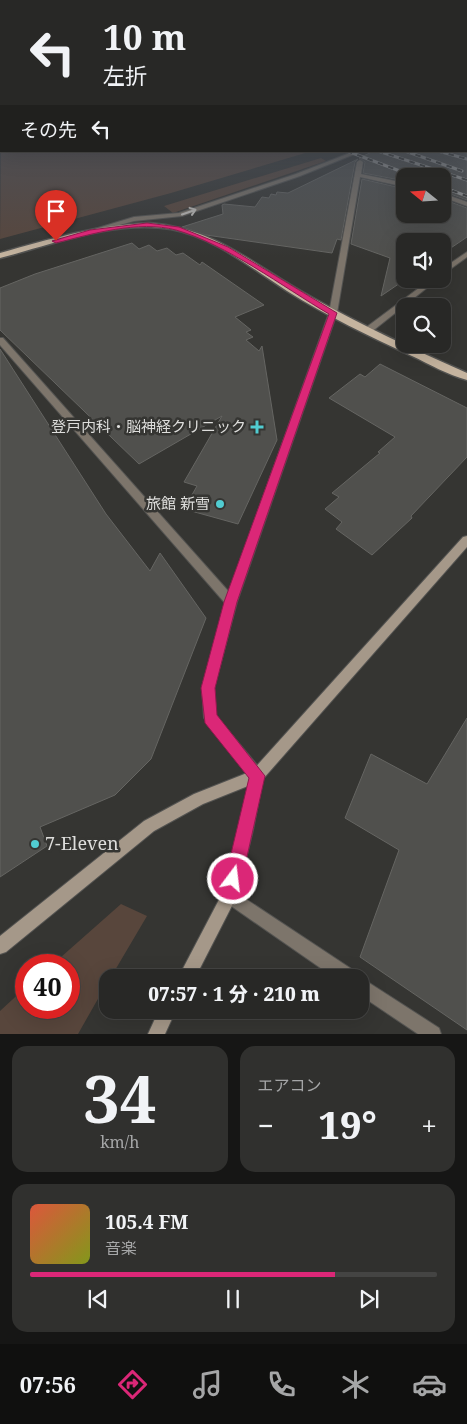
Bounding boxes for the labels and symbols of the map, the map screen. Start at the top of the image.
north arrow [396,168,451,222]
pin [35,190,77,241]
one-way arrow [181,207,196,216]
place label: 登戸内科・脳神経クリニック [51,416,246,436]
marker: 登戸内科・脳神経クリニック [250,420,264,434]
place label: 旅館 新雪 [146,493,210,513]
marker: 旅館 新雪 [214,498,226,510]
place label: 7-Eleven [45,831,119,855]
marker: 7-Eleven [29,838,41,850]
position arrow [206,852,258,904]
speed limit sign: 40 [15,954,80,1019]

